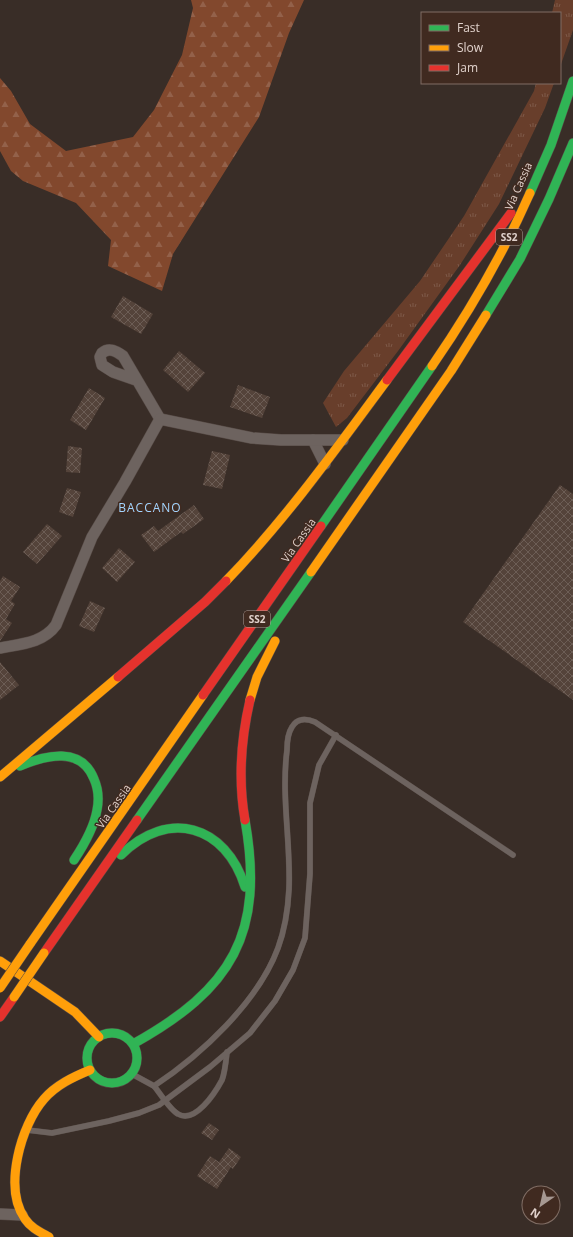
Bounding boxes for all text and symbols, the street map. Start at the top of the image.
legend [421,12,561,84]
text: Fast [457,19,480,36]
text: Slow [457,39,484,56]
text: Jam [456,59,478,76]
street label: Via Cassia [501,160,535,212]
road number: SS2 [496,229,522,245]
district label: BACCANO [118,499,182,516]
street label: Via Cassia [277,515,319,565]
road number: SS2 [244,611,270,627]
street label: Via Cassia [92,781,134,831]
north arrow [521,1185,561,1225]
text: N [527,1205,543,1222]

